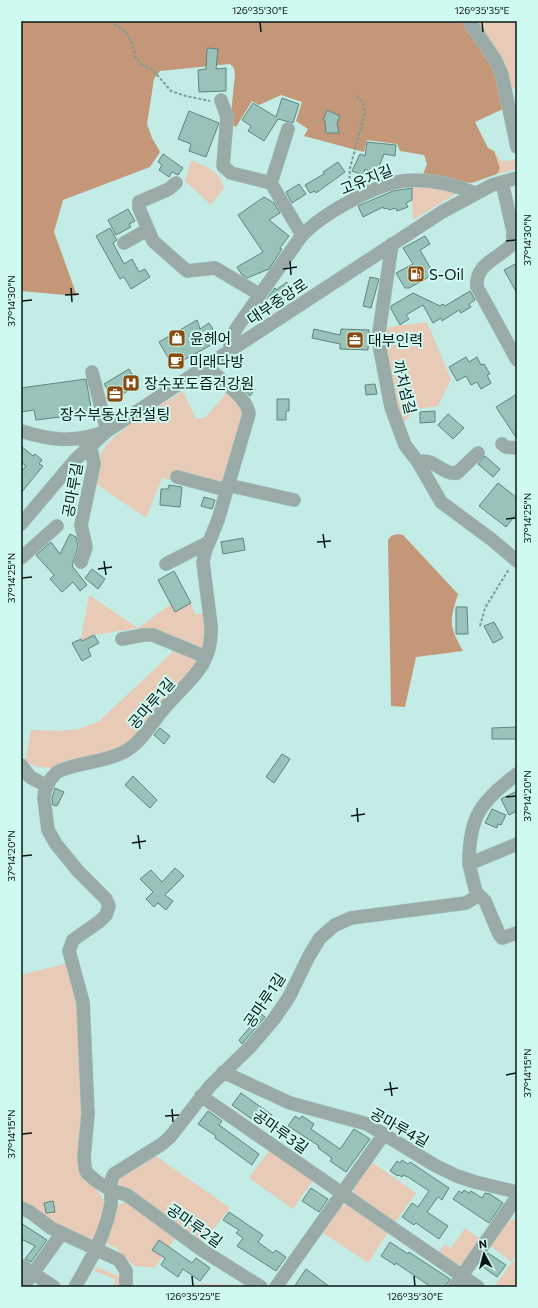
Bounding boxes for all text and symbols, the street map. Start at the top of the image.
text: 126°35'30"E [232,4,288,16]
text: 126°35'35"E [454,4,510,16]
street label: 고유지길 [337,160,395,198]
text: 37°14'30"N [521,214,533,266]
fuel station icon: S-Oil [406,264,426,284]
place label: S-Oil [429,265,464,283]
street label: 대부중앙로 [243,274,311,328]
text: 37°14'30"N [5,275,17,327]
shop icon: 윤헤어 [167,328,187,348]
place label: 윤헤어 [190,329,231,347]
office icon: 대부인력 [345,330,365,350]
place label: 대부인력 [368,331,423,349]
cafe icon: 미래다방 [166,351,186,371]
place label: 미래다방 [189,352,244,370]
street label: 까치섬길 [390,358,420,416]
hospital icon: 장수포도즙건강원 [121,373,141,393]
place label: 장수포도즙건강원 [144,374,254,392]
office icon: 장수부동산컨설팅 [105,384,125,404]
place label: 장수부동산컨설팅 [60,405,170,423]
street label: 공마루길 [58,461,86,519]
text: 37°14'25"N [521,493,533,543]
text: 37°14'25"N [5,553,17,603]
street label: 공마루1길 [124,674,178,732]
text: 37°14'20"N [521,770,533,822]
text: 37°14'20"N [5,830,17,882]
street label: 공마루1길 [239,969,289,1031]
text: 37°14'15"N [521,1048,533,1098]
street label: 공마루4길 [368,1104,432,1150]
street label: 공마루3길 [250,1105,312,1157]
text: 37°14'15"N [5,1109,17,1159]
street label: 공마루2길 [164,1199,226,1251]
north arrow [464,1234,504,1274]
text: N [478,1237,488,1251]
text: 126°35'25"E [166,1290,221,1302]
text: 126°35'30"E [387,1290,443,1302]

